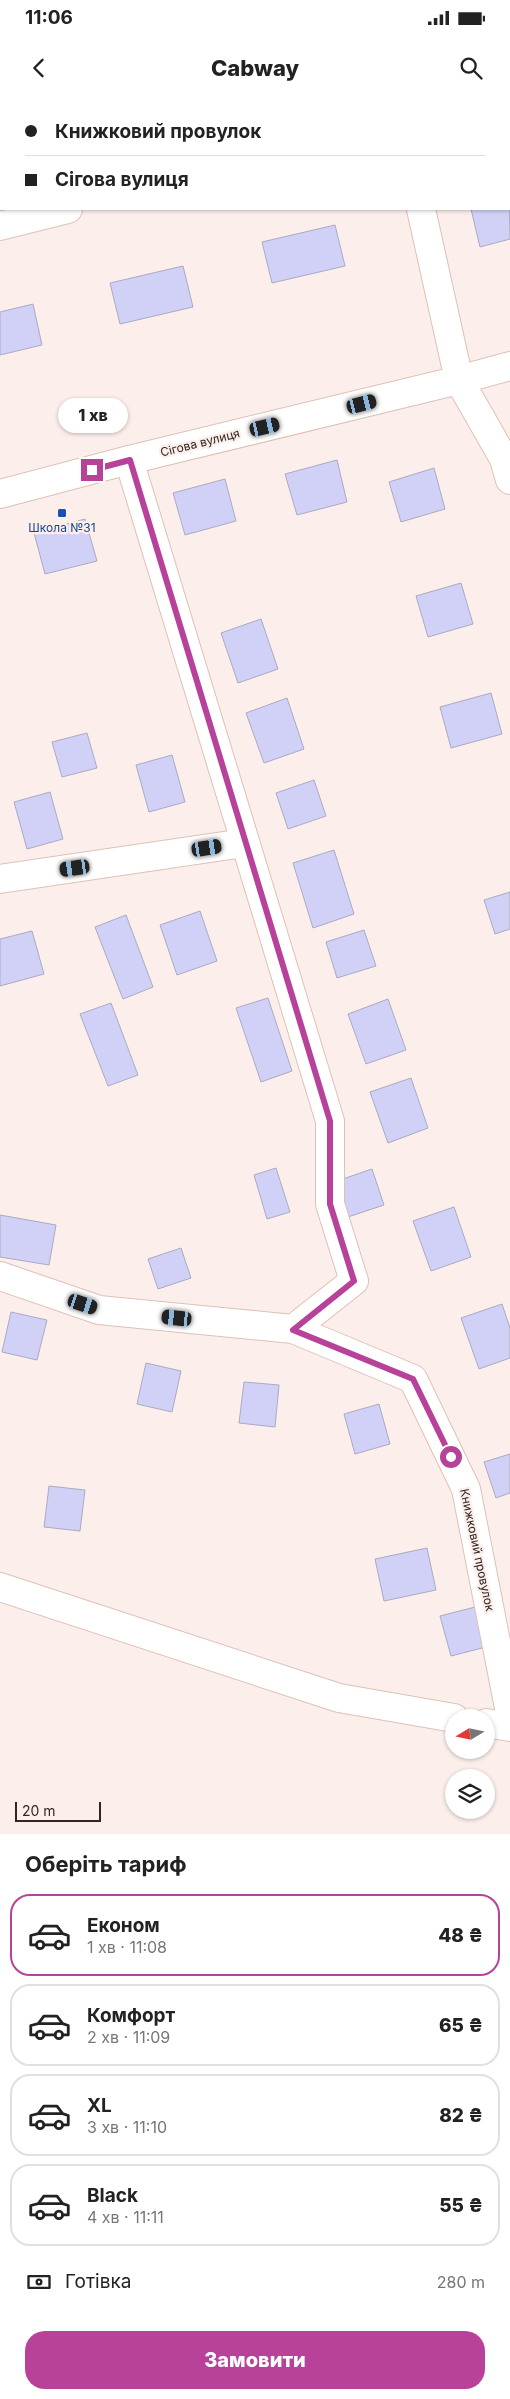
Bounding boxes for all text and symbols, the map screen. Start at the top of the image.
text: 11:06 [25,6,73,29]
icon: back [25,54,53,82]
icon: search [457,54,485,82]
text: Cabway [211,55,299,81]
text: Книжковий провулок [55,120,261,143]
text: Сігова вулиця [55,168,189,191]
car [345,393,378,415]
callout: 1 хв [57,398,127,432]
text: 1 хв [78,405,108,425]
car [248,416,281,438]
street label: Сігова вулиця [158,425,241,460]
route end [81,459,103,481]
marker: Школа №31 [56,507,68,519]
place label: Школа №31 [28,520,96,535]
car [191,838,222,858]
car [59,858,90,878]
car [66,1292,99,1316]
car [161,1309,192,1327]
route start [440,1446,462,1468]
street label: Книжковий провулок [457,1487,498,1613]
north arrow [445,1709,495,1759]
map controls [445,1709,495,1819]
button: layers [445,1769,495,1819]
scale bar [15,1799,101,1822]
text: 20 m [22,1802,56,1819]
text: Оберіть тариф [25,1851,186,1877]
icon: car [27,1913,72,1958]
text: Економ [87,1914,160,1937]
text: 48 ₴ [438,1924,483,1947]
text: 1 хв · 11:08 [87,1937,167,1957]
icon: car [27,2003,72,2048]
text: Комфорт [87,2004,175,2027]
text: 65 ₴ [439,2014,483,2037]
text: 2 хв · 11:09 [87,2027,170,2047]
icon: car [27,2093,72,2138]
text: XL [87,2094,112,2117]
text: 82 ₴ [439,2104,483,2127]
text: 3 хв · 11:10 [87,2117,167,2137]
icon: car [27,2183,72,2228]
text: Black [87,2184,138,2207]
text: 55 ₴ [439,2194,483,2217]
text: 4 хв · 11:11 [87,2207,164,2227]
icon: cash [25,2268,53,2296]
text: Готівка [65,2270,131,2293]
text: 280 m [437,2272,485,2292]
button: Замовити [25,2331,485,2389]

